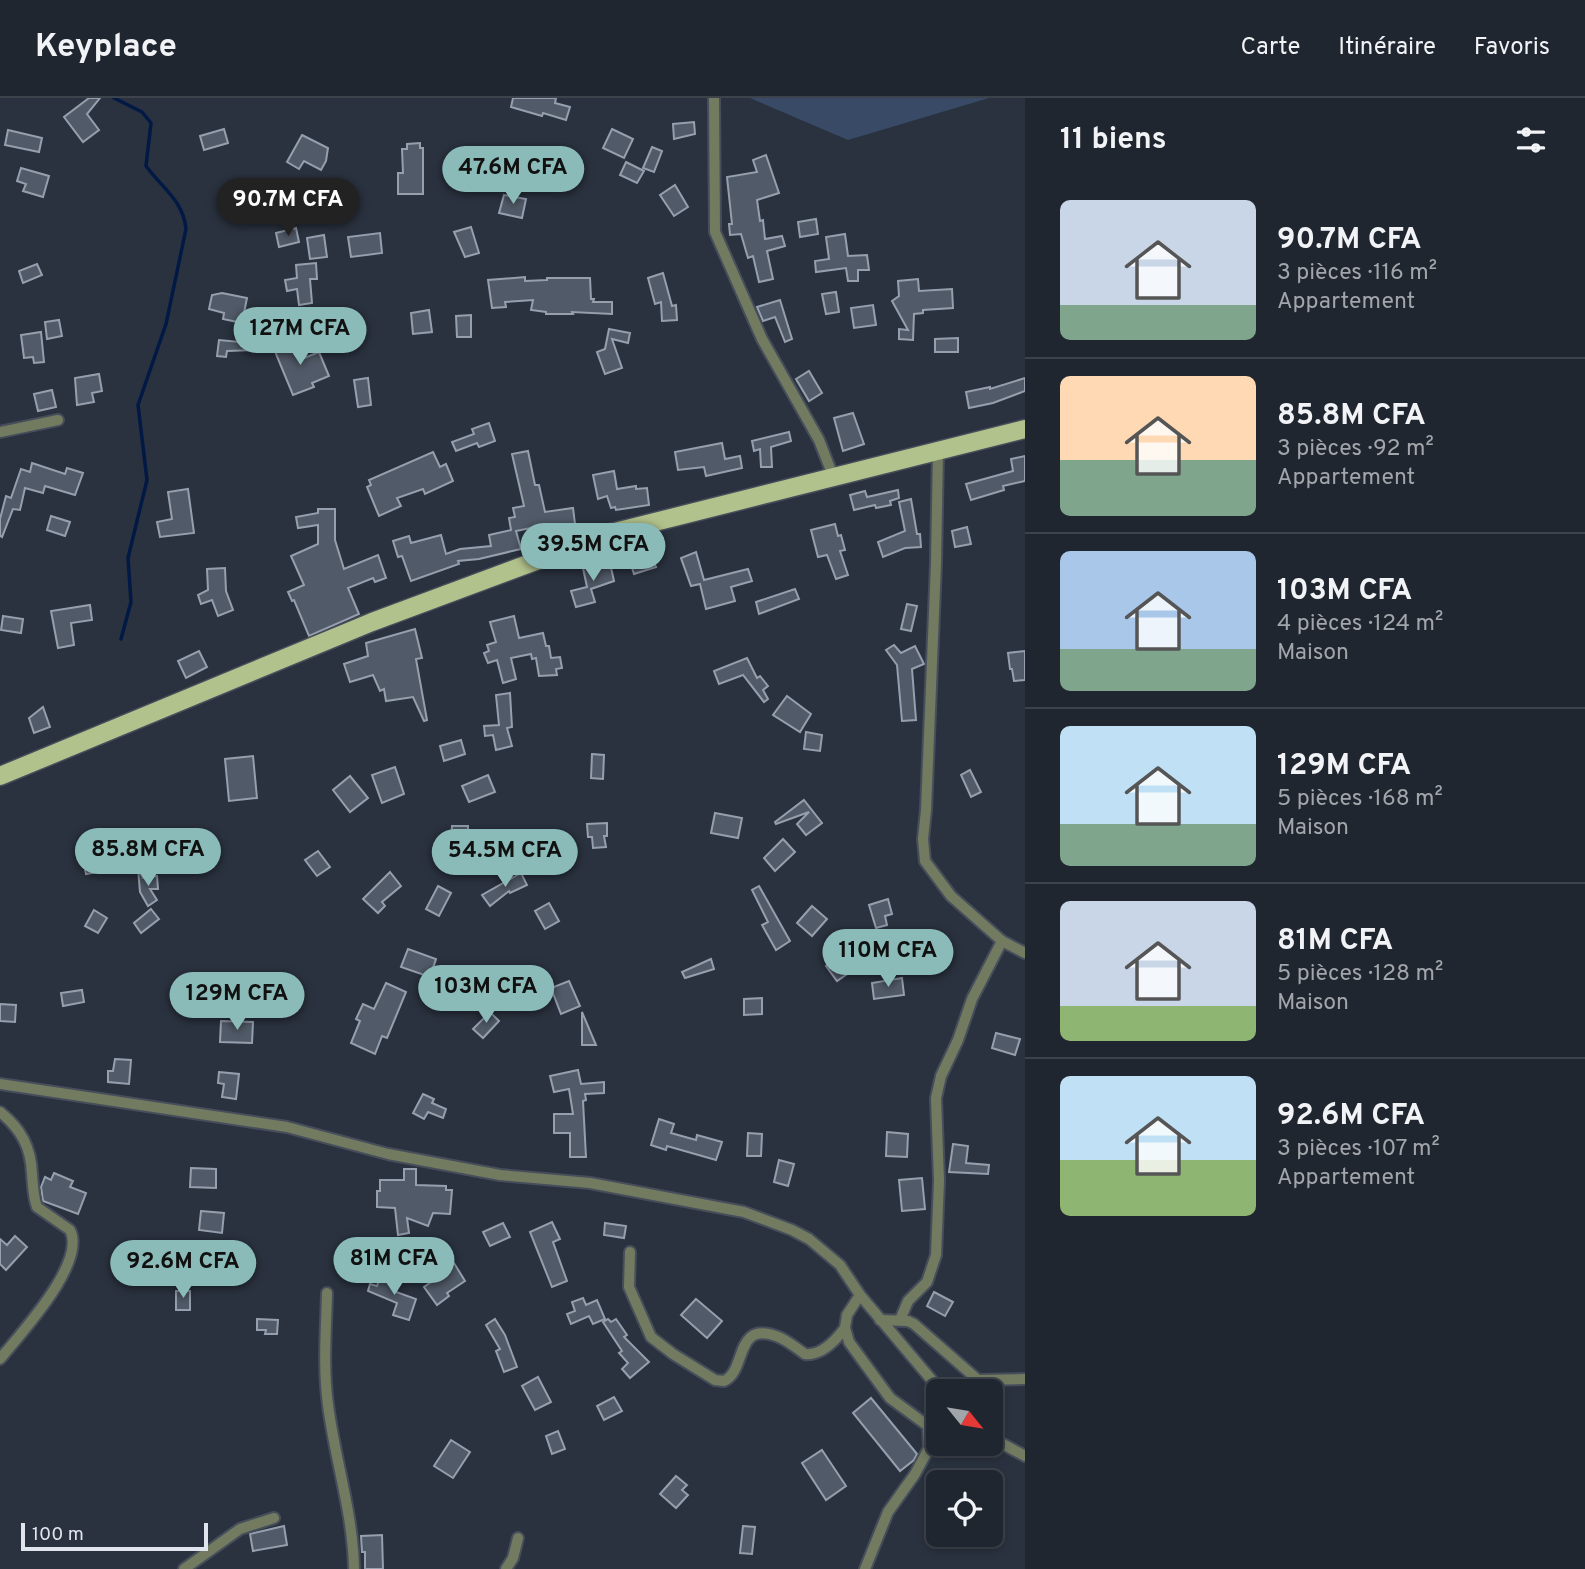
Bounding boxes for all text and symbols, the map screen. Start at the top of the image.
text: Keyplace [35,27,177,69]
text: Carte [1240,33,1300,63]
text: Itinéraire [1338,33,1436,63]
text: Favoris [1474,33,1550,63]
icon: filters [1512,121,1550,159]
text: 11 biens [1060,122,1167,159]
pin: 47.6M CFA [433,146,593,206]
text: 47.6M CFA [458,154,568,183]
pin: 90.7M CFA [208,178,368,238]
text: 90.7M CFA [233,186,343,215]
text: 90.7M CFA [1277,222,1422,259]
icon: home [1116,228,1200,312]
text: 3 pièces · 116 m² [1277,259,1437,288]
text: Appartement [1277,288,1415,317]
pin: 127M CFA [228,308,372,367]
text: 127M CFA [250,315,350,344]
text: 85.8M CFA [1277,398,1426,435]
icon: home [1116,404,1200,488]
text: 3 pièces · 92 m² [1277,435,1434,464]
text: Appartement [1277,464,1415,493]
pin: 39.5M CFA [513,524,673,583]
text: 39.5M CFA [536,531,650,560]
text: 103M CFA [1277,573,1412,610]
icon: home [1116,579,1200,663]
text: 4 pièces · 124 m² [1277,610,1443,639]
text: Maison [1277,639,1349,668]
text: 129M CFA [1277,748,1411,785]
icon: home [1116,754,1200,838]
text: 5 pièces · 168 m² [1277,785,1443,814]
text: Maison [1277,814,1349,843]
pin: 85.8M CFA [68,828,228,888]
pin: 54.5M CFA [425,830,585,889]
text: 85.8M CFA [91,836,205,865]
text: 54.5M CFA [448,837,562,866]
text: 81M CFA [1277,923,1393,960]
icon: home [1116,929,1200,1013]
pin: 110M CFA [816,930,960,989]
text: 110M CFA [838,937,938,966]
text: 5 pièces · 128 m² [1277,960,1443,989]
pin: 103M CFA [414,965,558,1025]
pin: 129M CFA [165,972,309,1032]
text: 103M CFA [434,973,538,1002]
text: 129M CFA [186,980,288,1009]
text: Maison [1277,989,1349,1018]
text: 92.6M CFA [1277,1098,1425,1135]
icon: home [1116,1104,1200,1188]
text: 3 pièces · 107 m² [1277,1135,1440,1164]
text: Appartement [1277,1164,1415,1193]
pin: 81M CFA [329,1238,459,1297]
pin: 92.6M CFA [103,1240,263,1300]
text: 81M CFA [349,1245,439,1274]
text: 92.6M CFA [126,1248,240,1277]
north arrow [926,1379,1003,1456]
map controls [926,1379,1003,1547]
button: locate [926,1470,1003,1547]
scale bar [21,1520,208,1552]
text: 100 m [32,1523,84,1547]

